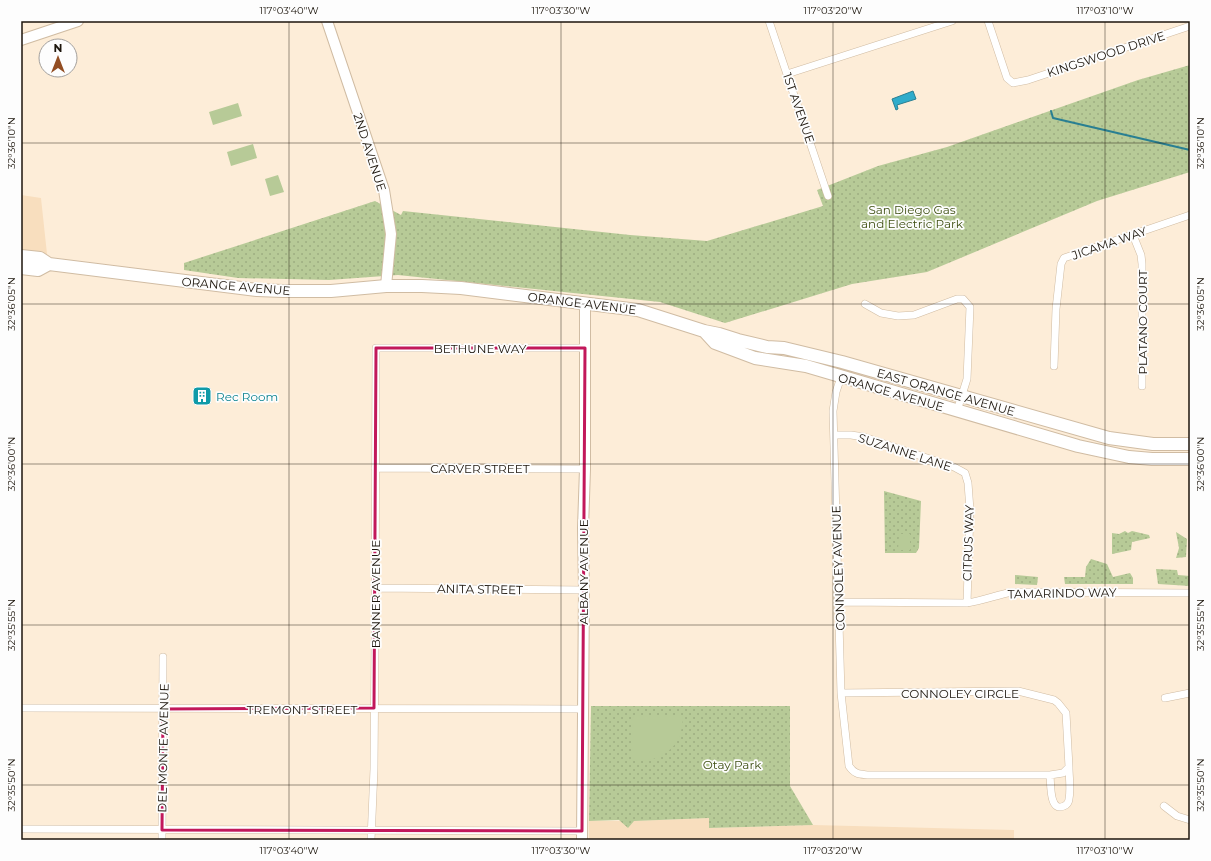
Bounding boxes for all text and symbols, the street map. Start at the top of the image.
text: 117°03'40"W [259,4,319,17]
text: 117°03'30"W [532,4,590,17]
text: 117°03'20"W [804,4,862,17]
text: 117°03'10"W [1076,4,1134,17]
street label: KINGSWOOD DRIVE [1045,28,1167,80]
north arrow [38,38,78,78]
text: N [54,41,62,55]
street label: 1ST AVENUE [780,71,818,145]
street label: 2ND AVENUE [350,111,390,193]
text: 32°36'10"N [5,117,18,169]
text: 32°36'10"N [1194,117,1207,169]
park label: San Diego Gas and Electric Park [861,202,964,231]
street label: JICAMA WAY [1069,223,1149,263]
street label: PLATANO COURT [1135,269,1150,374]
street label: ORANGE AVENUE [181,274,291,298]
text: 32°36'05"N [5,277,18,331]
text: 32°36'05"N [1194,277,1207,331]
street label: ORANGE AVENUE [527,289,637,317]
street label: BETHUNE WAY [434,341,527,356]
street label: EAST ORANGE AVENUE [875,365,1017,419]
street label: ORANGE AVENUE [836,370,946,414]
building icon: Rec Room [191,385,213,407]
place label: Rec Room [216,389,278,404]
street label: SUZANNE LANE [856,430,954,474]
text: 32°36'00"N [5,437,18,491]
text: 32°36'00"N [1194,437,1207,491]
street label: CARVER STREET [430,461,530,476]
street label: CITRUS WAY [959,504,977,581]
street label: CONNOLEY AVENUE [828,505,848,631]
street label: ALBANY AVENUE [576,519,591,625]
street label: BANNER AVENUE [368,540,383,648]
street label: ANITA STREET [437,581,523,597]
street label: TAMARINDO WAY [1007,585,1117,601]
text: 32°35'55"N [5,599,18,651]
text: 32°35'55"N [1194,599,1207,651]
street label: DEL MONTE AVENUE [154,683,172,813]
street label: CONNOLEY CIRCLE [901,686,1019,701]
street label: TREMONT STREET [247,702,357,717]
park label: Otay Park [703,757,762,772]
text: 32°35'50"N [5,758,18,812]
text: 32°35'50"N [1194,758,1207,812]
text: 117°03'40"W [259,844,319,857]
text: 117°03'30"W [532,844,590,857]
text: 117°03'20"W [804,844,862,857]
text: 117°03'10"W [1076,844,1134,857]

